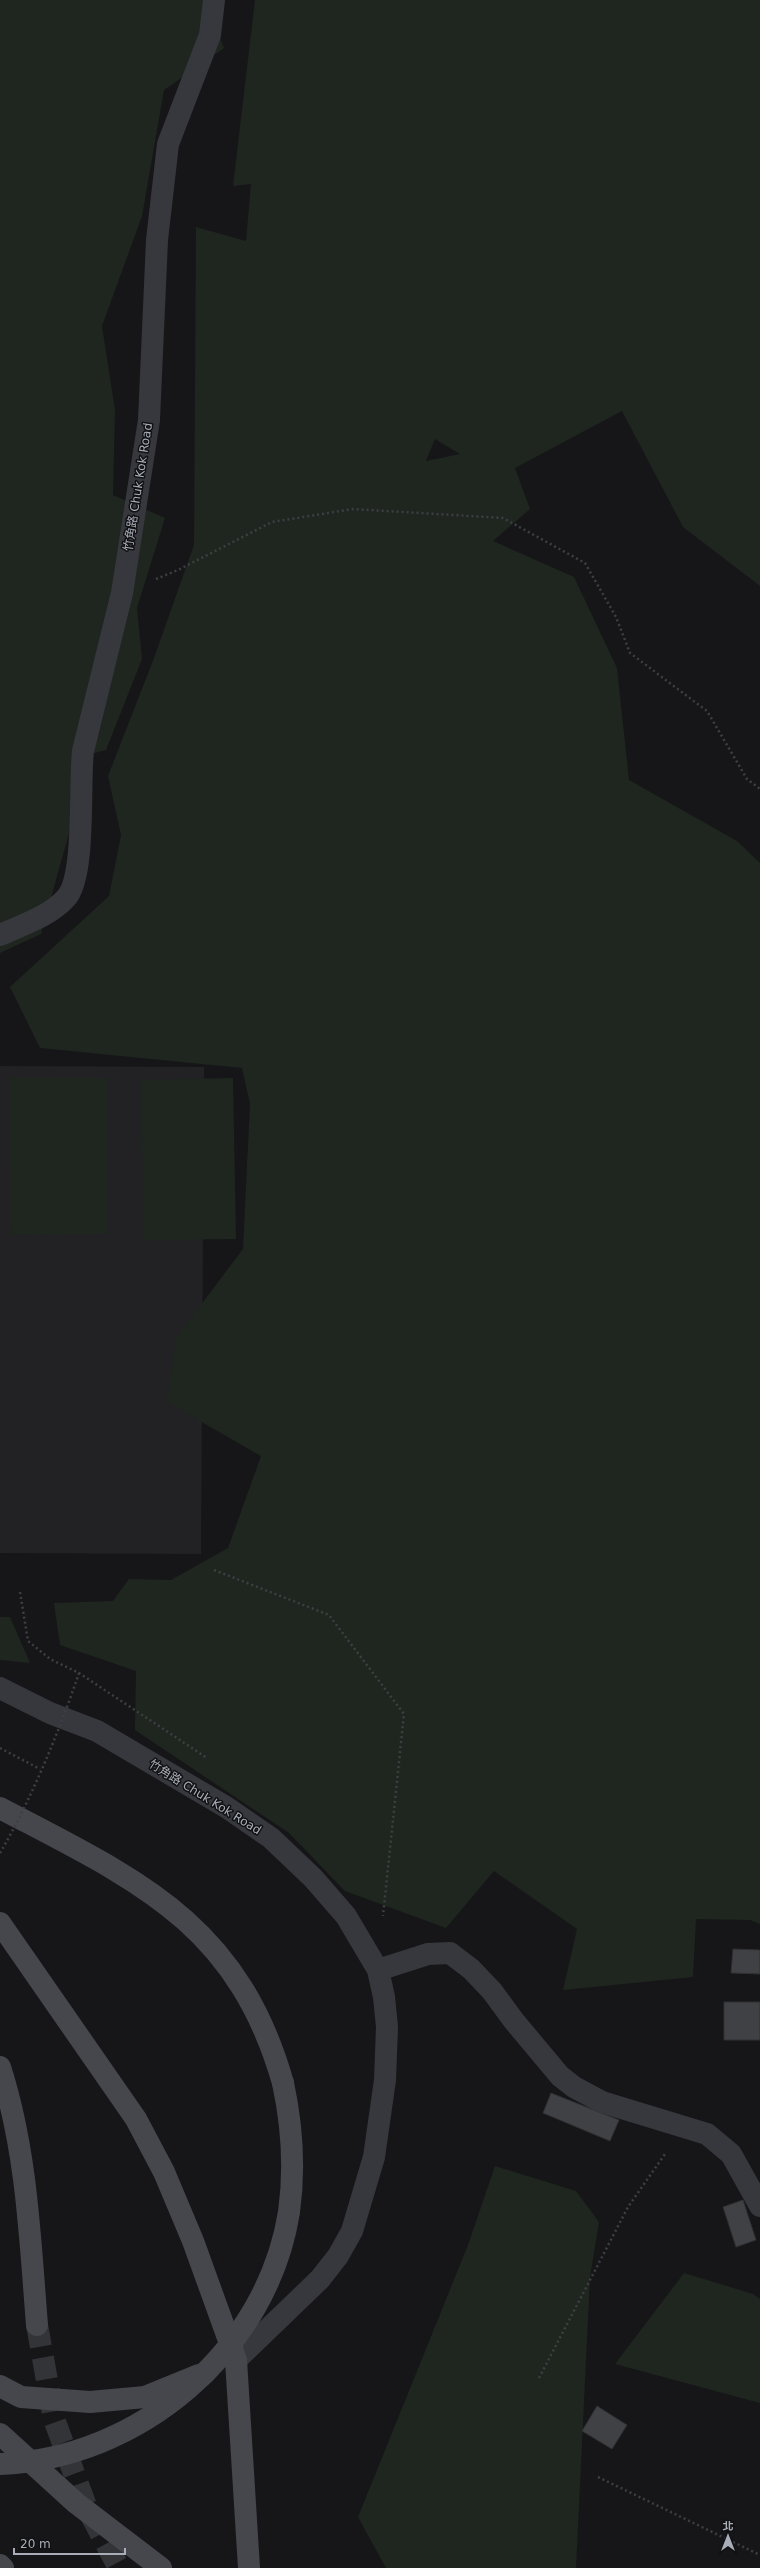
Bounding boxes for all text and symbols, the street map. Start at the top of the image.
street label: 竹角路 Chuk Kok Road [121,422,155,552]
street label: 竹角路 Chuk Kok Road [146,1757,264,1837]
north arrow [708,2516,748,2556]
text: 北 [723,2520,734,2533]
scale bar [14,2530,125,2556]
text: 20 m [20,2537,51,2551]

